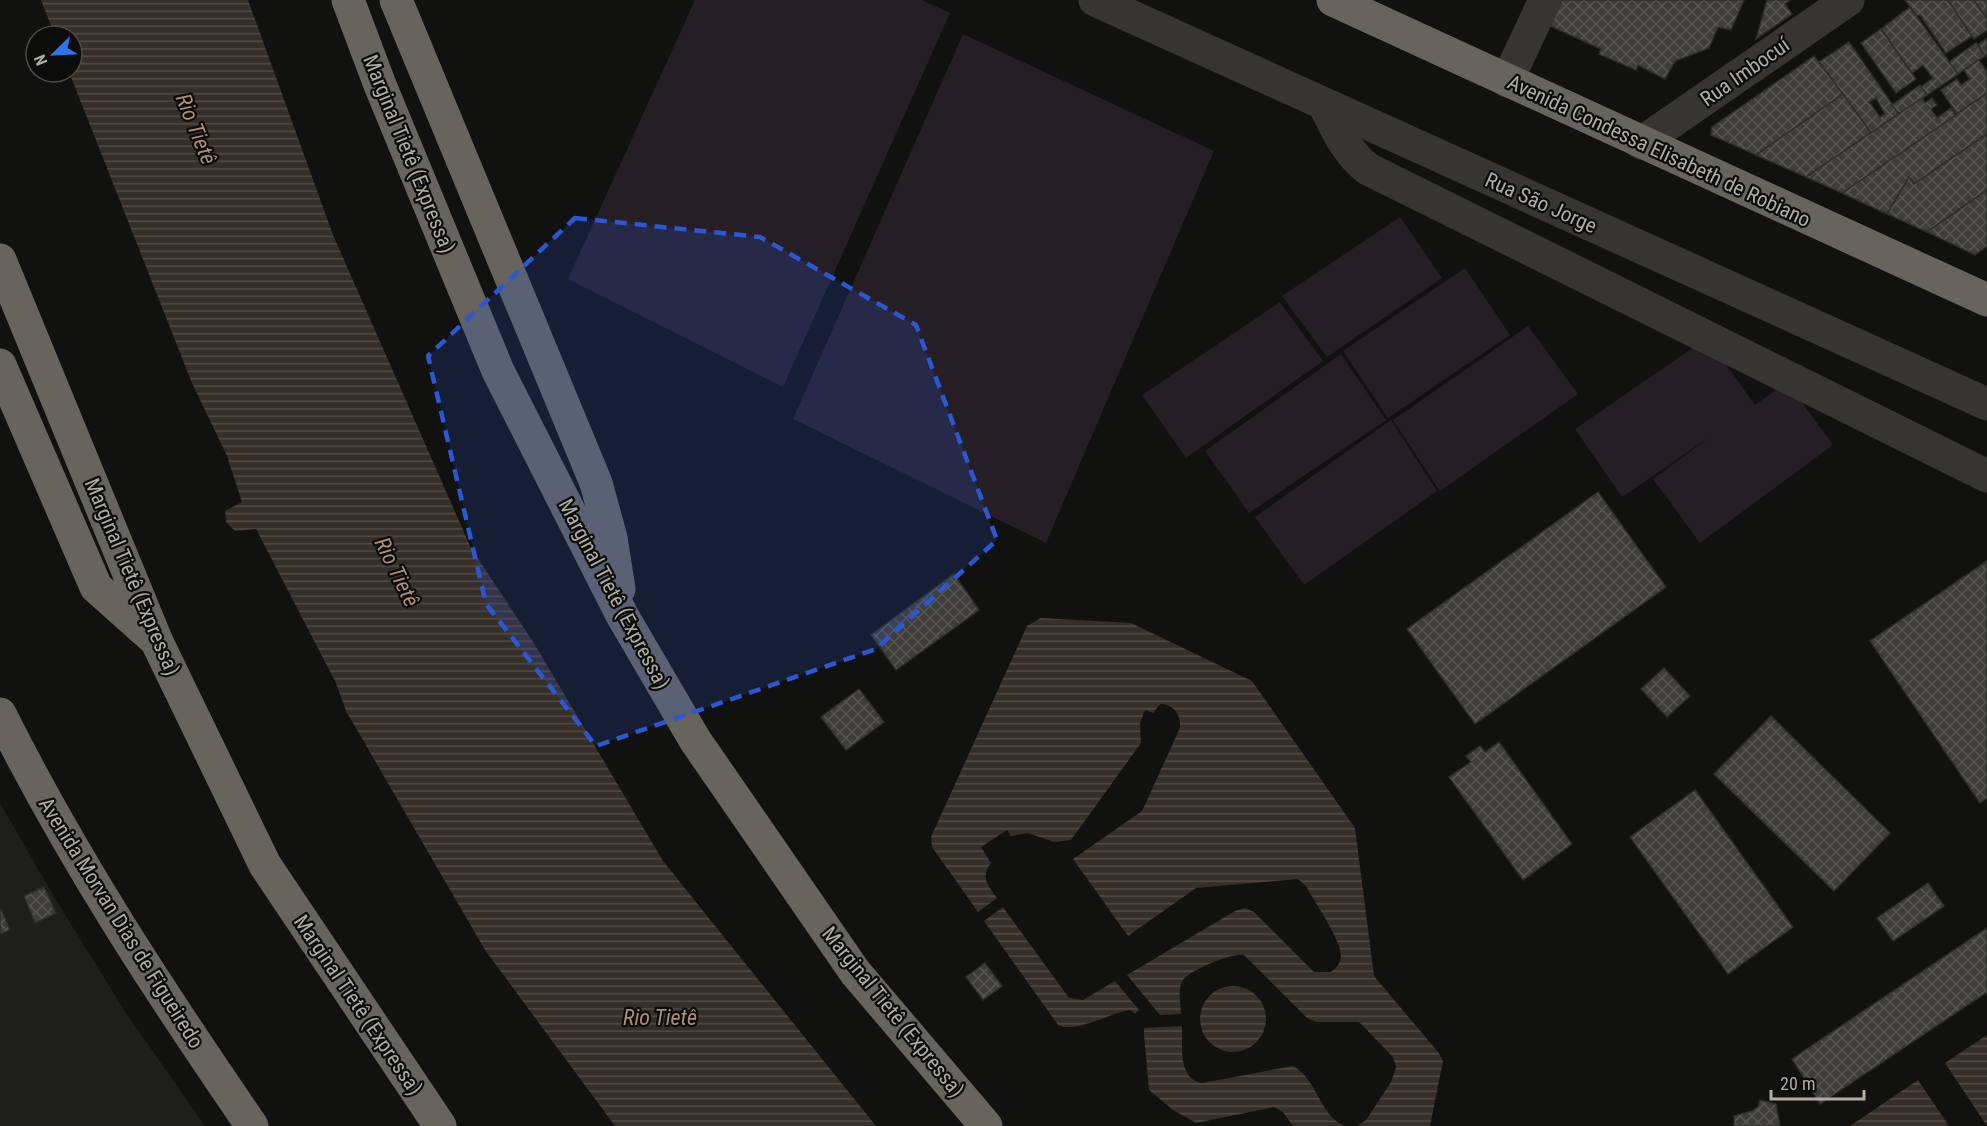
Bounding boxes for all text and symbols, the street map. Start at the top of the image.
north arrow [24,24,84,84]
street label: Rua Imbocuí [1696,32,1795,111]
street label: Marginal Tietê (Expressa) [358,51,460,257]
text: N [30,52,51,68]
street label: Avenida Condessa Elisabeth de Robiano [1504,70,1814,232]
water label: Rio Tietê [171,90,221,168]
street label: Rua São Jorge [1481,168,1601,238]
street label: Marginal Tietê (Expressa) [80,475,184,679]
street label: Marginal Tietê (Expressa) [554,495,674,693]
water label: Rio Tietê [370,533,424,611]
street label: Avenida Morvan Dias de Figueiredo [34,793,208,1053]
street label: Marginal Tietê (Expressa) [289,910,427,1100]
street label: Marginal Tietê (Expressa) [817,922,969,1102]
water label: Rio Tietê [623,1005,697,1030]
scale bar [1771,1063,1864,1101]
text: 20 m [1780,1073,1815,1094]

